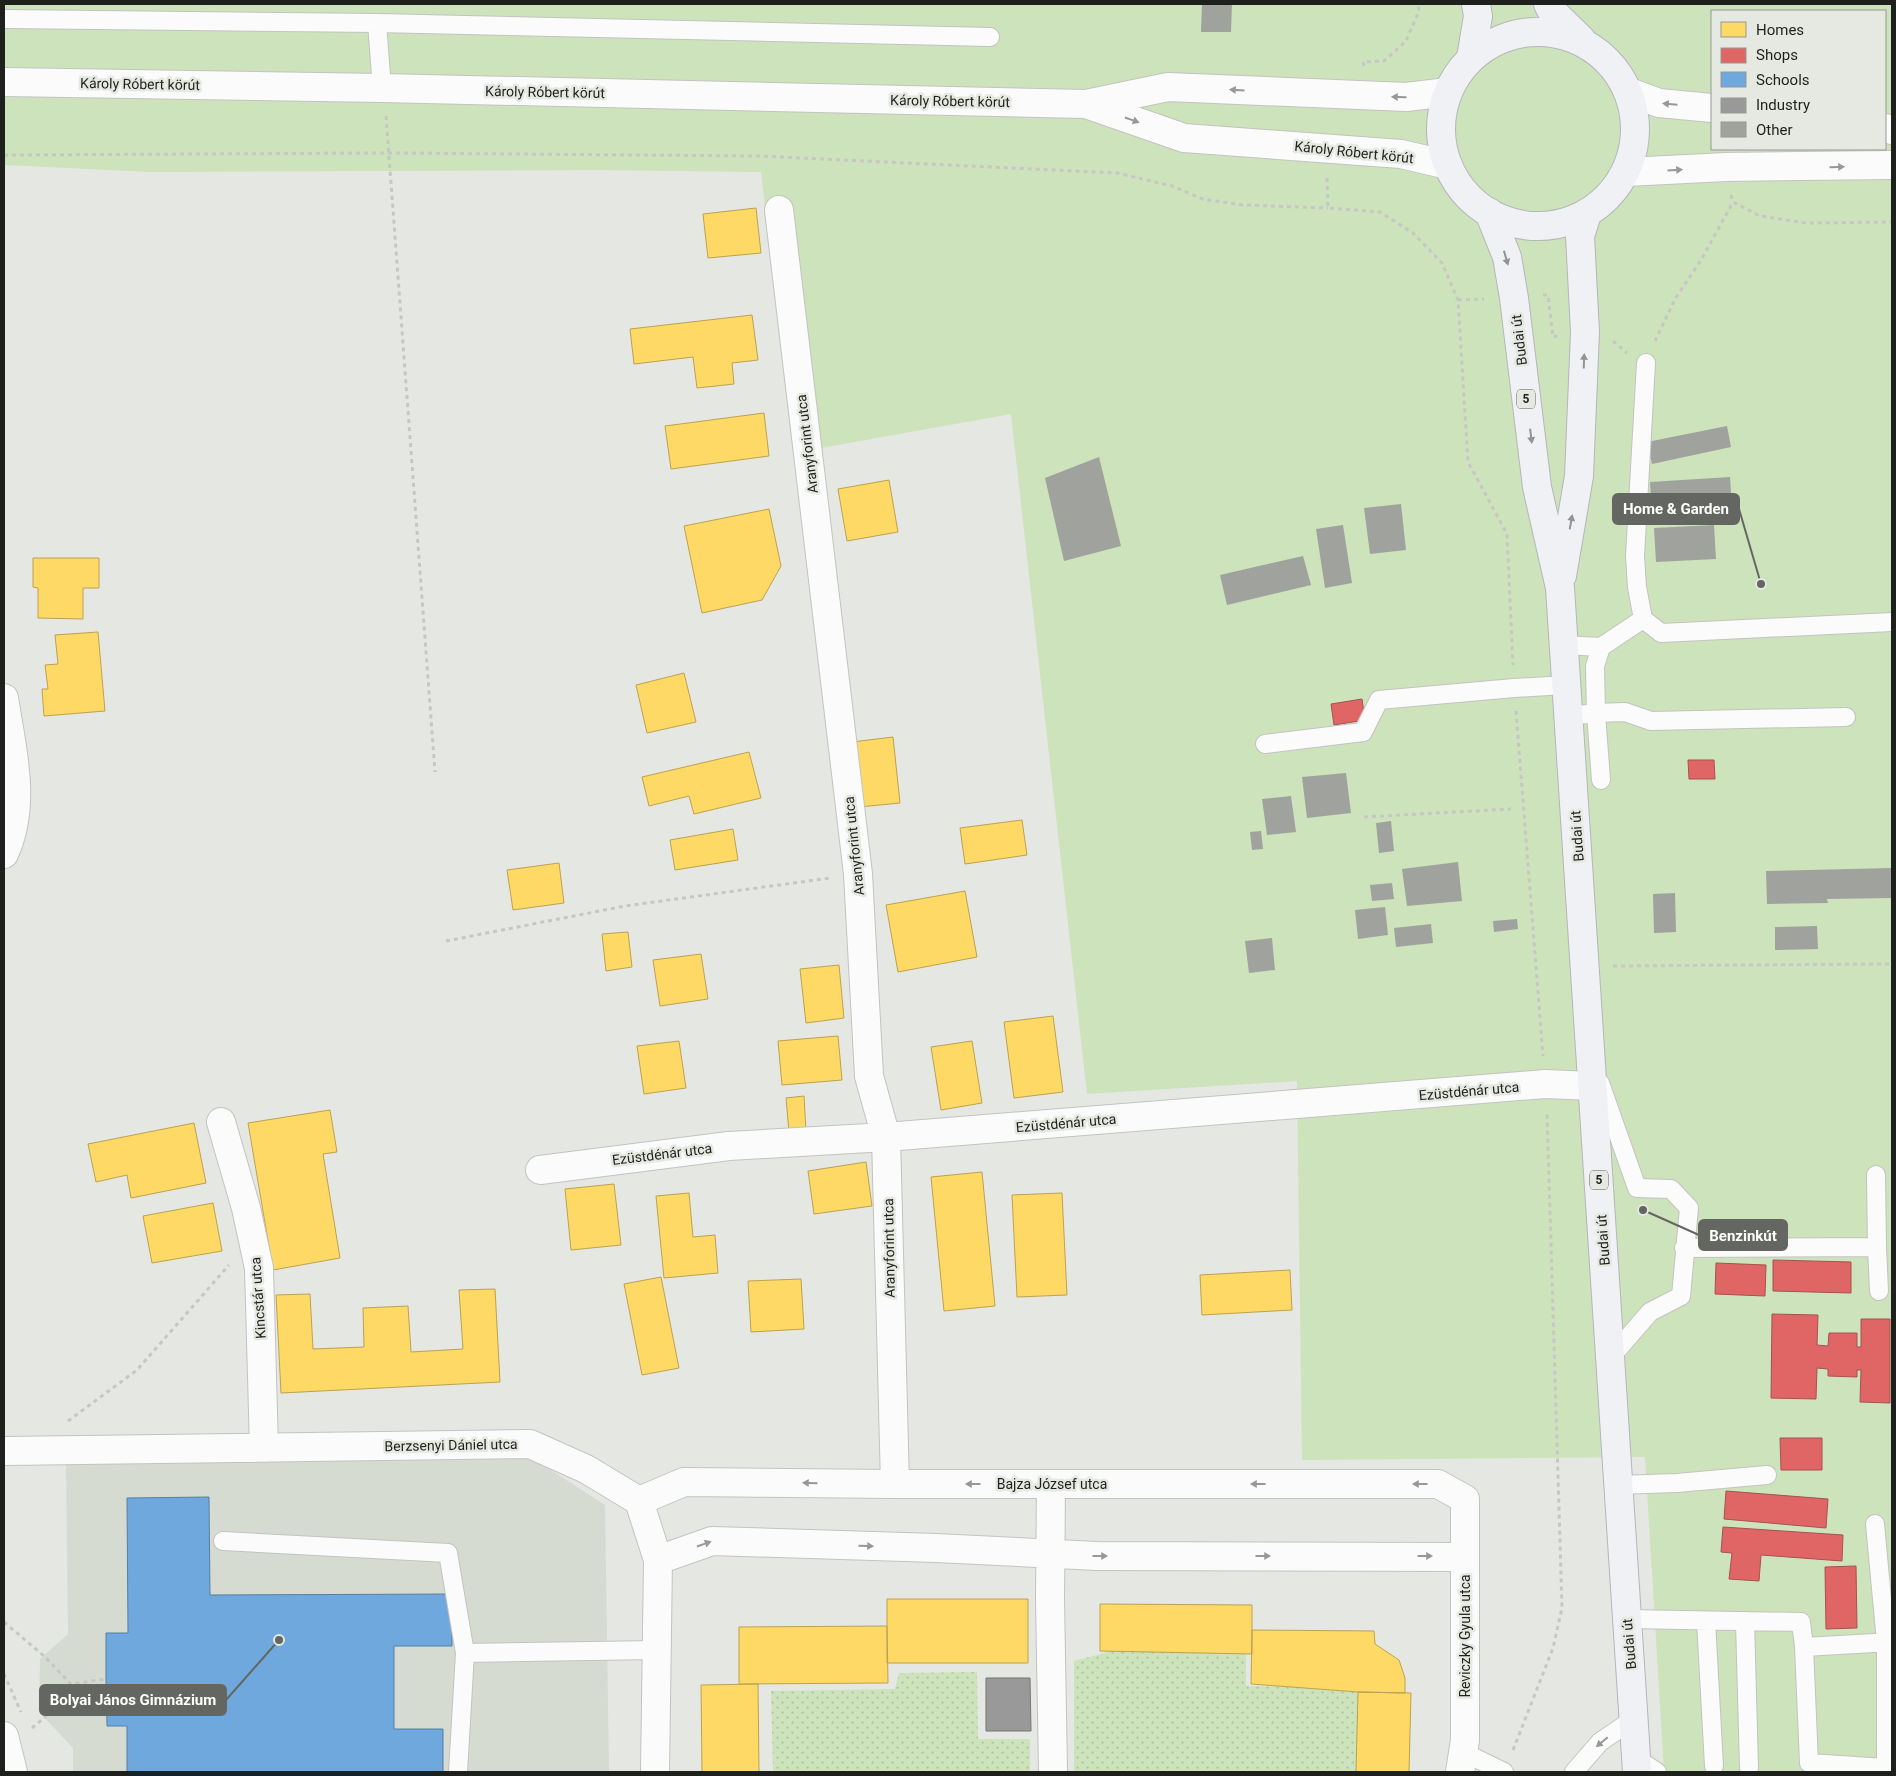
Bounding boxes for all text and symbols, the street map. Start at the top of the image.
legend [1711,10,1886,150]
text: Homes [1756,21,1804,39]
text: Shops [1756,46,1798,64]
text: Schools [1756,71,1810,89]
street label: Károly Róbert körút [80,75,200,93]
street label: Károly Róbert körút [485,83,605,101]
one-way arrow [1229,86,1245,94]
street label: Károly Róbert körút [890,92,1010,110]
one-way arrow [1391,93,1407,101]
text: Industry [1756,96,1810,114]
one-way arrow [1661,100,1677,108]
one-way arrow [1125,116,1140,124]
text: Other [1756,121,1793,139]
street label: Károly Róbert körút [1294,138,1415,166]
one-way arrow [1830,162,1846,170]
one-way arrow [1667,165,1683,173]
one-way arrow [1502,250,1510,266]
street label: Budai út [1508,313,1530,366]
one-way arrow [1580,353,1588,369]
road number: 5 [1517,389,1535,408]
street label: Aranyforint utca [793,394,821,494]
one-way arrow [1527,428,1535,444]
callout: Home & Garden [1613,494,1739,524]
text: Home & Garden [1623,500,1729,518]
one-way arrow [1568,514,1576,530]
street label: Aranyforint utca [841,796,867,896]
street label: Budai út [1567,810,1587,862]
street label: Ezüstdénár utca [1418,1079,1520,1103]
street label: Ezüstdénár utca [1015,1111,1117,1135]
street label: Ezüstdénár utca [611,1140,713,1168]
road number: 5 [1590,1170,1608,1190]
street label: Aranyforint utca [880,1198,898,1298]
street label: Budai út [1593,1214,1613,1266]
callout: Benzinkút [1699,1220,1787,1250]
text: Benzinkút [1709,1227,1777,1245]
street label: Kincstár utca [247,1256,269,1340]
street label: Berzsenyi Dániel utca [384,1436,518,1454]
street label: Bajza József utca [997,1476,1107,1492]
one-way arrow [802,1479,818,1487]
one-way arrow [965,1480,981,1488]
one-way arrow [1250,1480,1266,1488]
one-way arrow [1412,1480,1428,1488]
one-way arrow [697,1540,712,1548]
one-way arrow [858,1542,874,1550]
one-way arrow [1092,1552,1108,1560]
one-way arrow [1255,1552,1271,1560]
one-way arrow [1417,1552,1433,1560]
street label: Reviczky Gyula utca [1457,1574,1473,1698]
street label: Budai út [1619,1617,1639,1670]
callout: Bolyai János Gimnázium [40,1685,226,1715]
text: Bolyai János Gimnázium [50,1691,216,1709]
one-way arrow [1596,1736,1608,1748]

